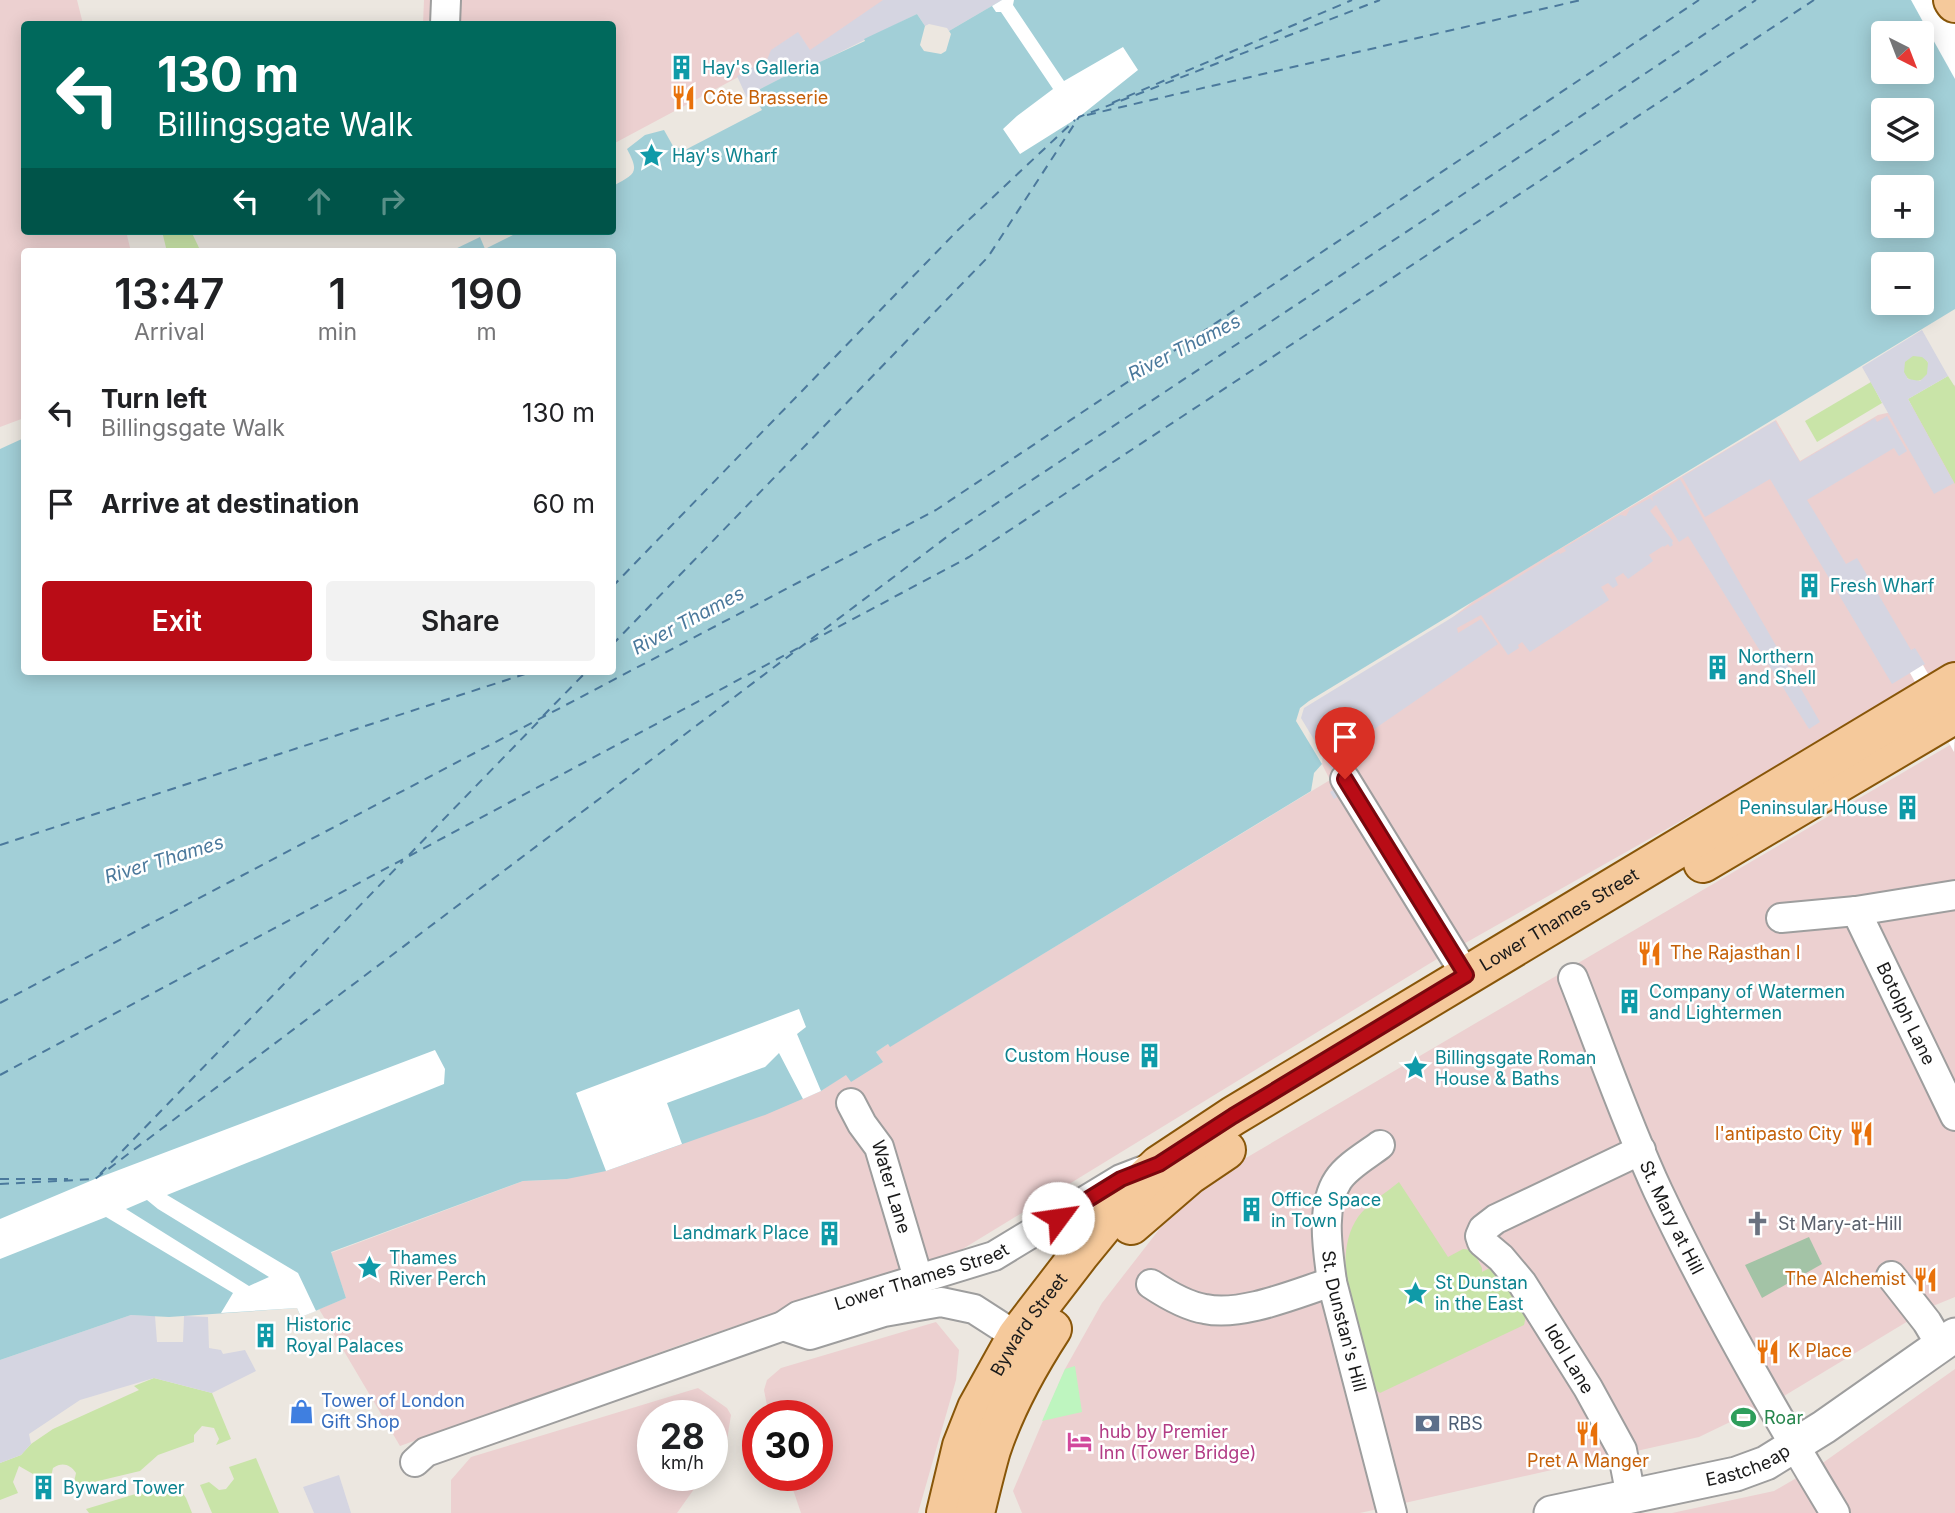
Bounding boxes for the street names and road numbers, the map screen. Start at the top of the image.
street label: Lower Thames Street [1476,864,1642,975]
street label: Botolph Lane [1872,959,1940,1068]
street label: Water Lane [868,1138,915,1236]
street label: St. Mary at Hill [1636,1157,1708,1278]
street label: Lower Thames Street [832,1239,1012,1314]
street label: St. Dunstan's Hill [1318,1249,1371,1394]
street label: Byward Street [986,1269,1071,1379]
street label: Idol Lane [1540,1320,1598,1397]
street label: Eastcheap [1704,1440,1794,1490]

